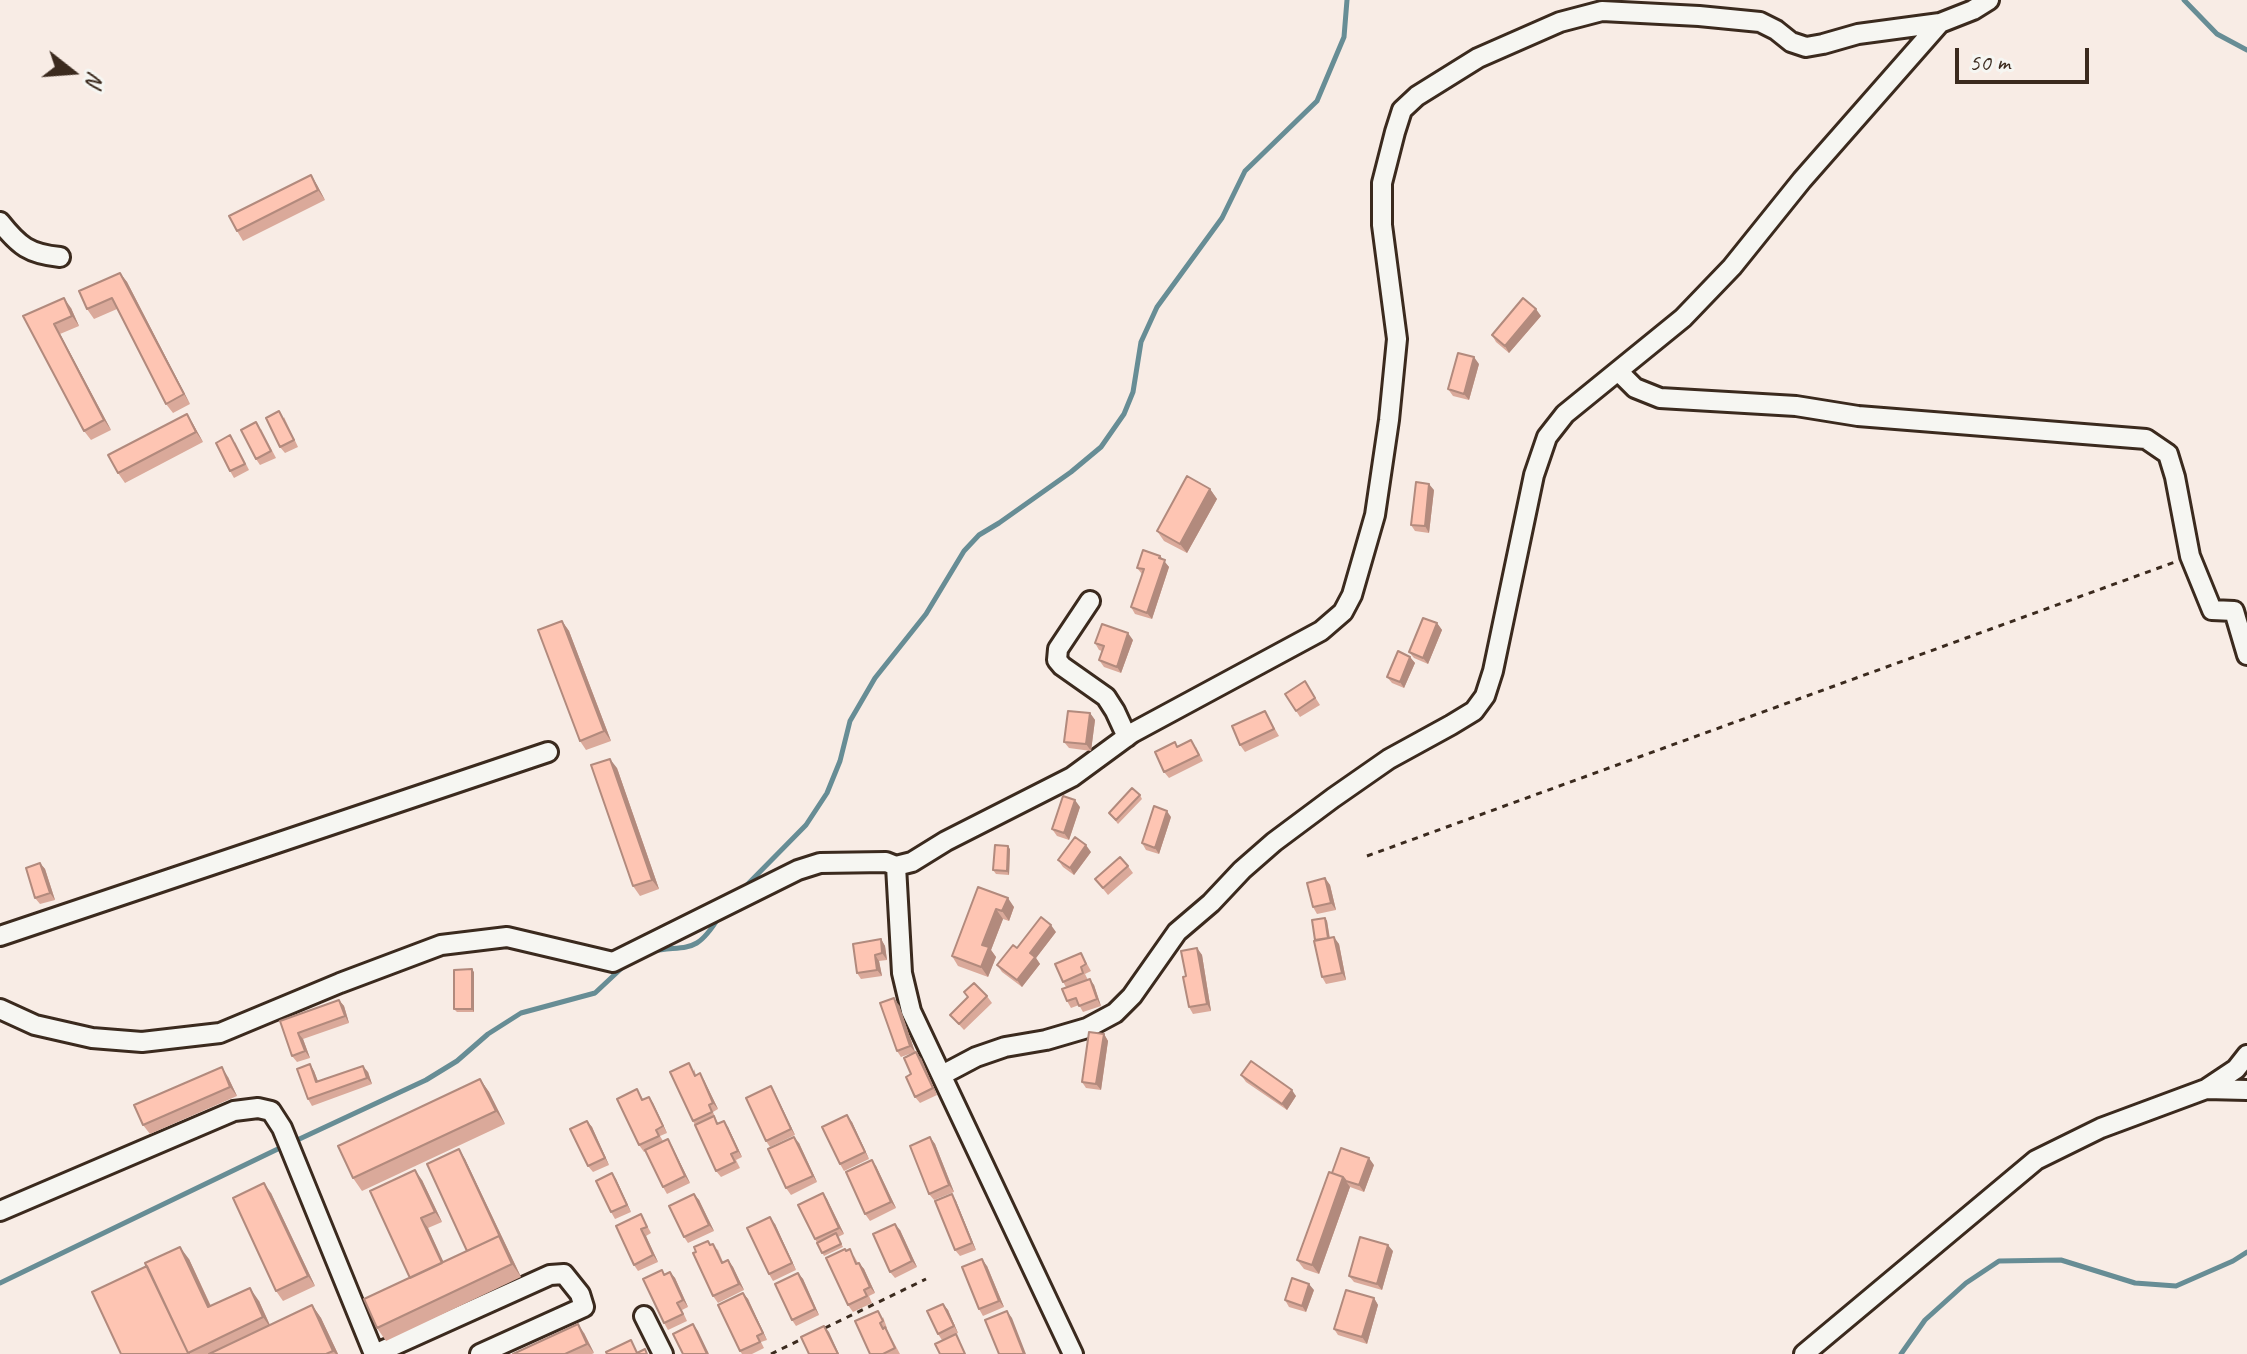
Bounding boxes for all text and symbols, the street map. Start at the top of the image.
north arrow [32,32,112,112]
scale bar [1959,32,2093,82]
text: 50 m [1969,47,2010,77]
text: N [80,68,110,90]

